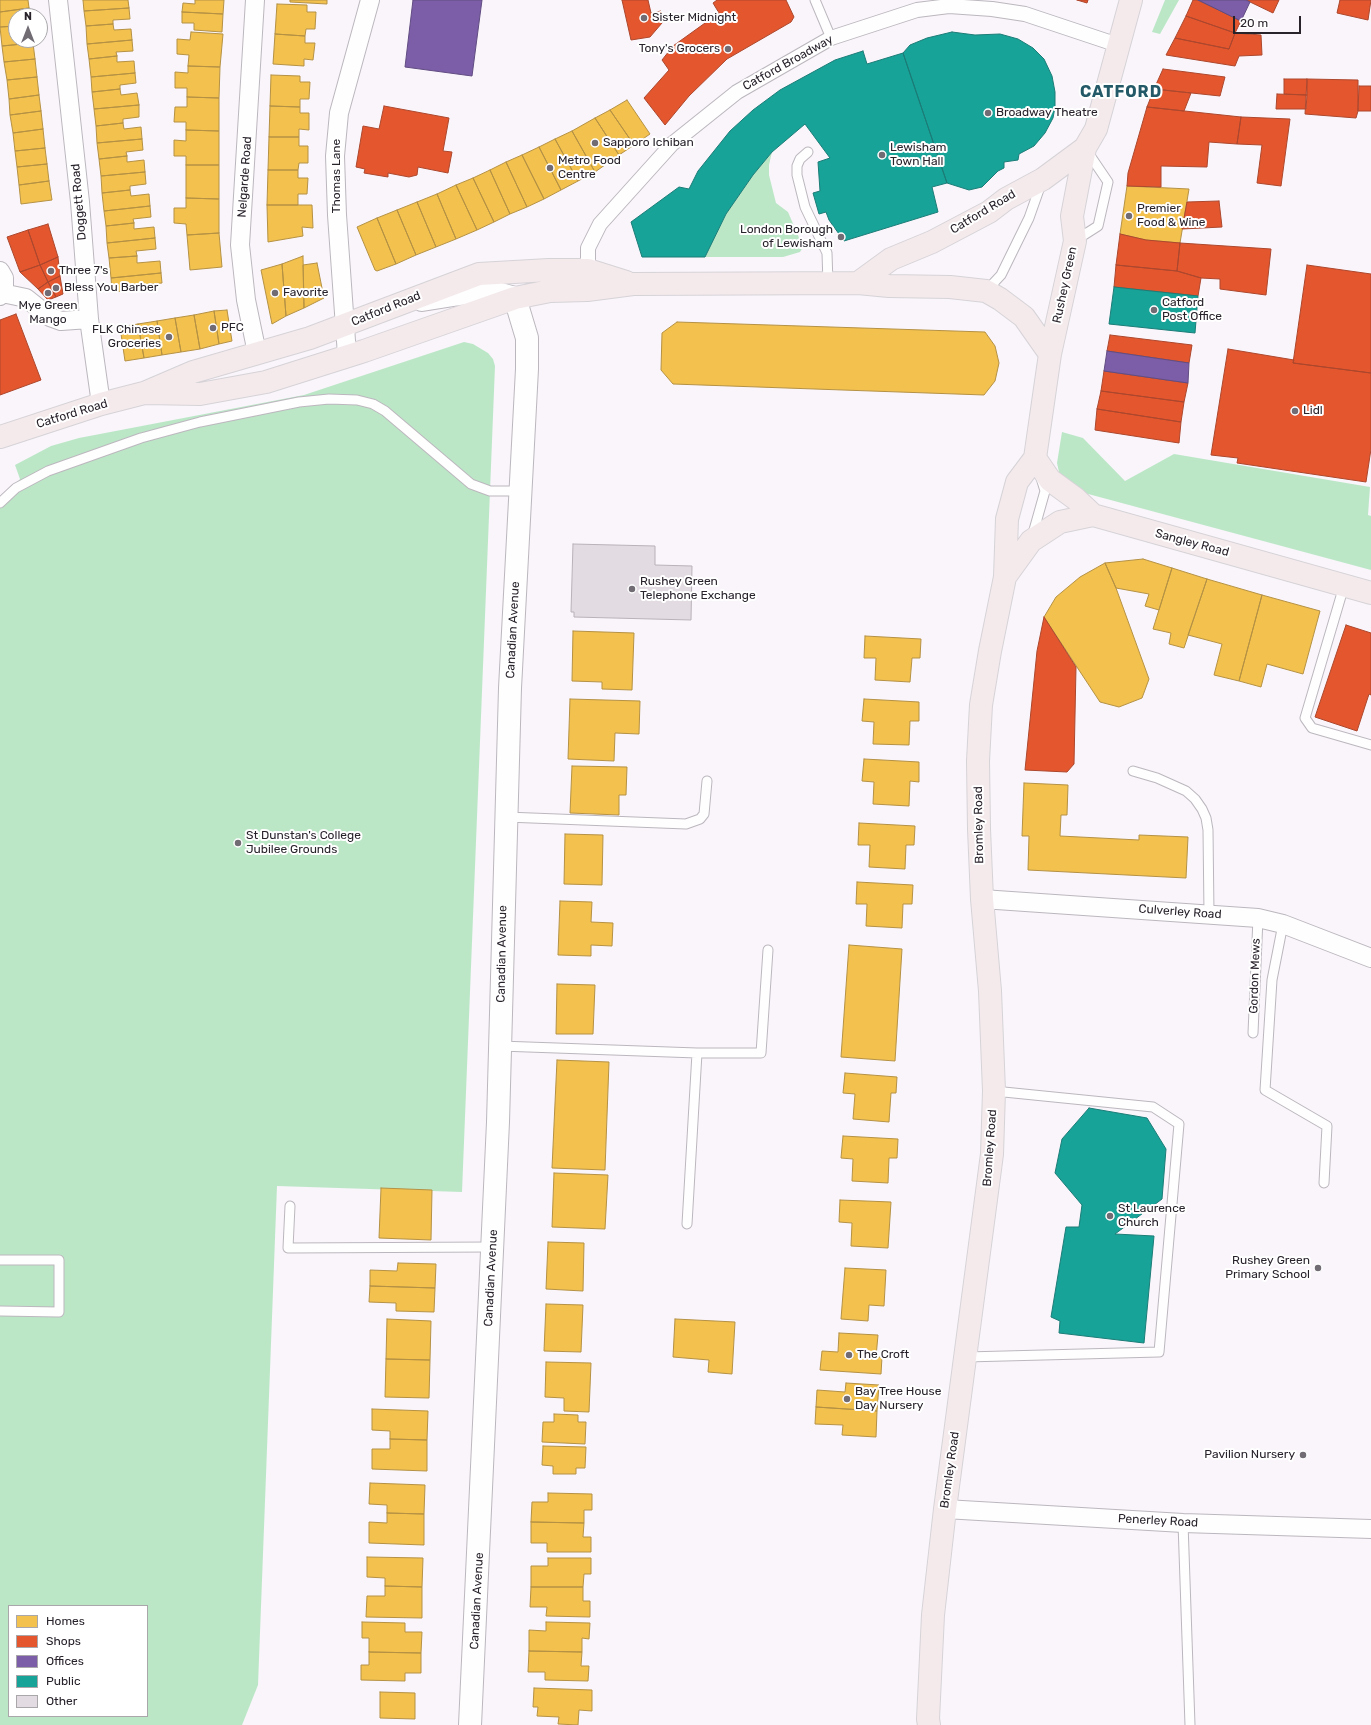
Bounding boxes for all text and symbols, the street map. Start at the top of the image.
north arrow [8,8,48,48]
scale bar [1235,8,1303,34]
text: N [24,10,32,23]
place label: Sister Midnight [652,11,736,25]
marker: Sister Midnight [639,13,649,23]
text: 20 m [1240,16,1268,30]
street label: Catford Broadway [740,32,836,94]
place label: Tony's Grocers [639,42,720,56]
marker: Tony's Grocers [723,44,733,54]
district label: CATFORD [1080,82,1162,102]
place label: Broadway Theatre [996,106,1098,120]
marker: Broadway Theatre [983,108,993,118]
street label: Nelgarde Road [235,136,255,218]
place label: Sapporo Ichiban [603,136,694,150]
marker: Sapporo Ichiban [590,138,600,148]
street label: Thomas Lane [330,139,344,213]
place label: Lewisham Town Hall [890,141,946,169]
marker: Lewisham Town Hall [877,150,887,160]
place label: Metro Food Centre [558,154,621,182]
street label: Doggett Road [68,163,90,241]
marker: Metro Food Centre [545,163,555,173]
street label: Catford Road [948,187,1018,237]
place label: Premier Food & Wine [1137,202,1206,230]
marker: Premier Food & Wine [1124,211,1134,221]
place label: London Borough of Lewisham [740,223,833,251]
marker: London Borough of Lewisham [836,232,846,242]
street label: Rushey Green [1050,245,1080,325]
place label: Three 7's [59,264,108,278]
marker: Three 7's [46,266,56,276]
place label: Bless You Barber [64,281,158,295]
marker: Bless You Barber [51,283,61,293]
place label: Favorite [283,286,328,300]
marker: Mye Green Mango [43,288,53,298]
marker: Favorite [270,288,280,298]
street label: Catford Road [349,289,423,329]
place label: Catford Post Office [1162,296,1222,324]
place label: Mye Green Mango [19,299,77,327]
marker: Catford Post Office [1149,305,1159,315]
place label: PFC [221,321,244,335]
place label: FLK Chinese Groceries [92,323,161,351]
marker: PFC [208,323,218,333]
marker: FLK Chinese Groceries [164,332,174,342]
street label: Catford Road [35,396,109,432]
place label: Lidl [1303,404,1323,418]
marker: Lidl [1290,406,1300,416]
street label: Sangley Road [1153,526,1231,560]
place label: Rushey Green Telephone Exchange [640,575,756,603]
street label: Canadian Avenue [503,581,523,679]
marker: Rushey Green Telephone Exchange [627,584,637,594]
street label: Bromley Road [971,786,987,864]
place label: St Dunstan's College Jubilee Grounds [246,829,361,857]
marker: St Dunstan's College Jubilee Grounds [233,838,243,848]
street label: Culverley Road [1138,902,1222,922]
street label: Canadian Avenue [494,905,510,1003]
street label: Gordon Mews [1246,938,1264,1014]
street label: Bromley Road [980,1109,1000,1187]
place label: St Laurence Church [1118,1202,1185,1230]
marker: St Laurence Church [1105,1211,1115,1221]
street label: Canadian Avenue [481,1229,501,1327]
place label: Rushey Green Primary School [1225,1254,1310,1282]
marker: Rushey Green Primary School [1313,1263,1323,1273]
place label: The Croft [857,1348,909,1362]
marker: The Croft [844,1350,854,1360]
place label: Bay Tree House Day Nursery [855,1385,941,1413]
marker: Bay Tree House Day Nursery [842,1394,852,1404]
street label: Bromley Road [937,1431,963,1509]
place label: Pavilion Nursery [1204,1448,1295,1462]
marker: Pavilion Nursery [1298,1450,1308,1460]
street label: Penerley Road [1118,1512,1198,1530]
street label: Canadian Avenue [467,1552,487,1650]
legend [8,1605,148,1717]
text: Homes [46,1614,85,1628]
text: Shops [46,1634,81,1648]
text: Offices [46,1654,84,1668]
text: Public [46,1674,81,1688]
text: Other [46,1694,77,1708]

